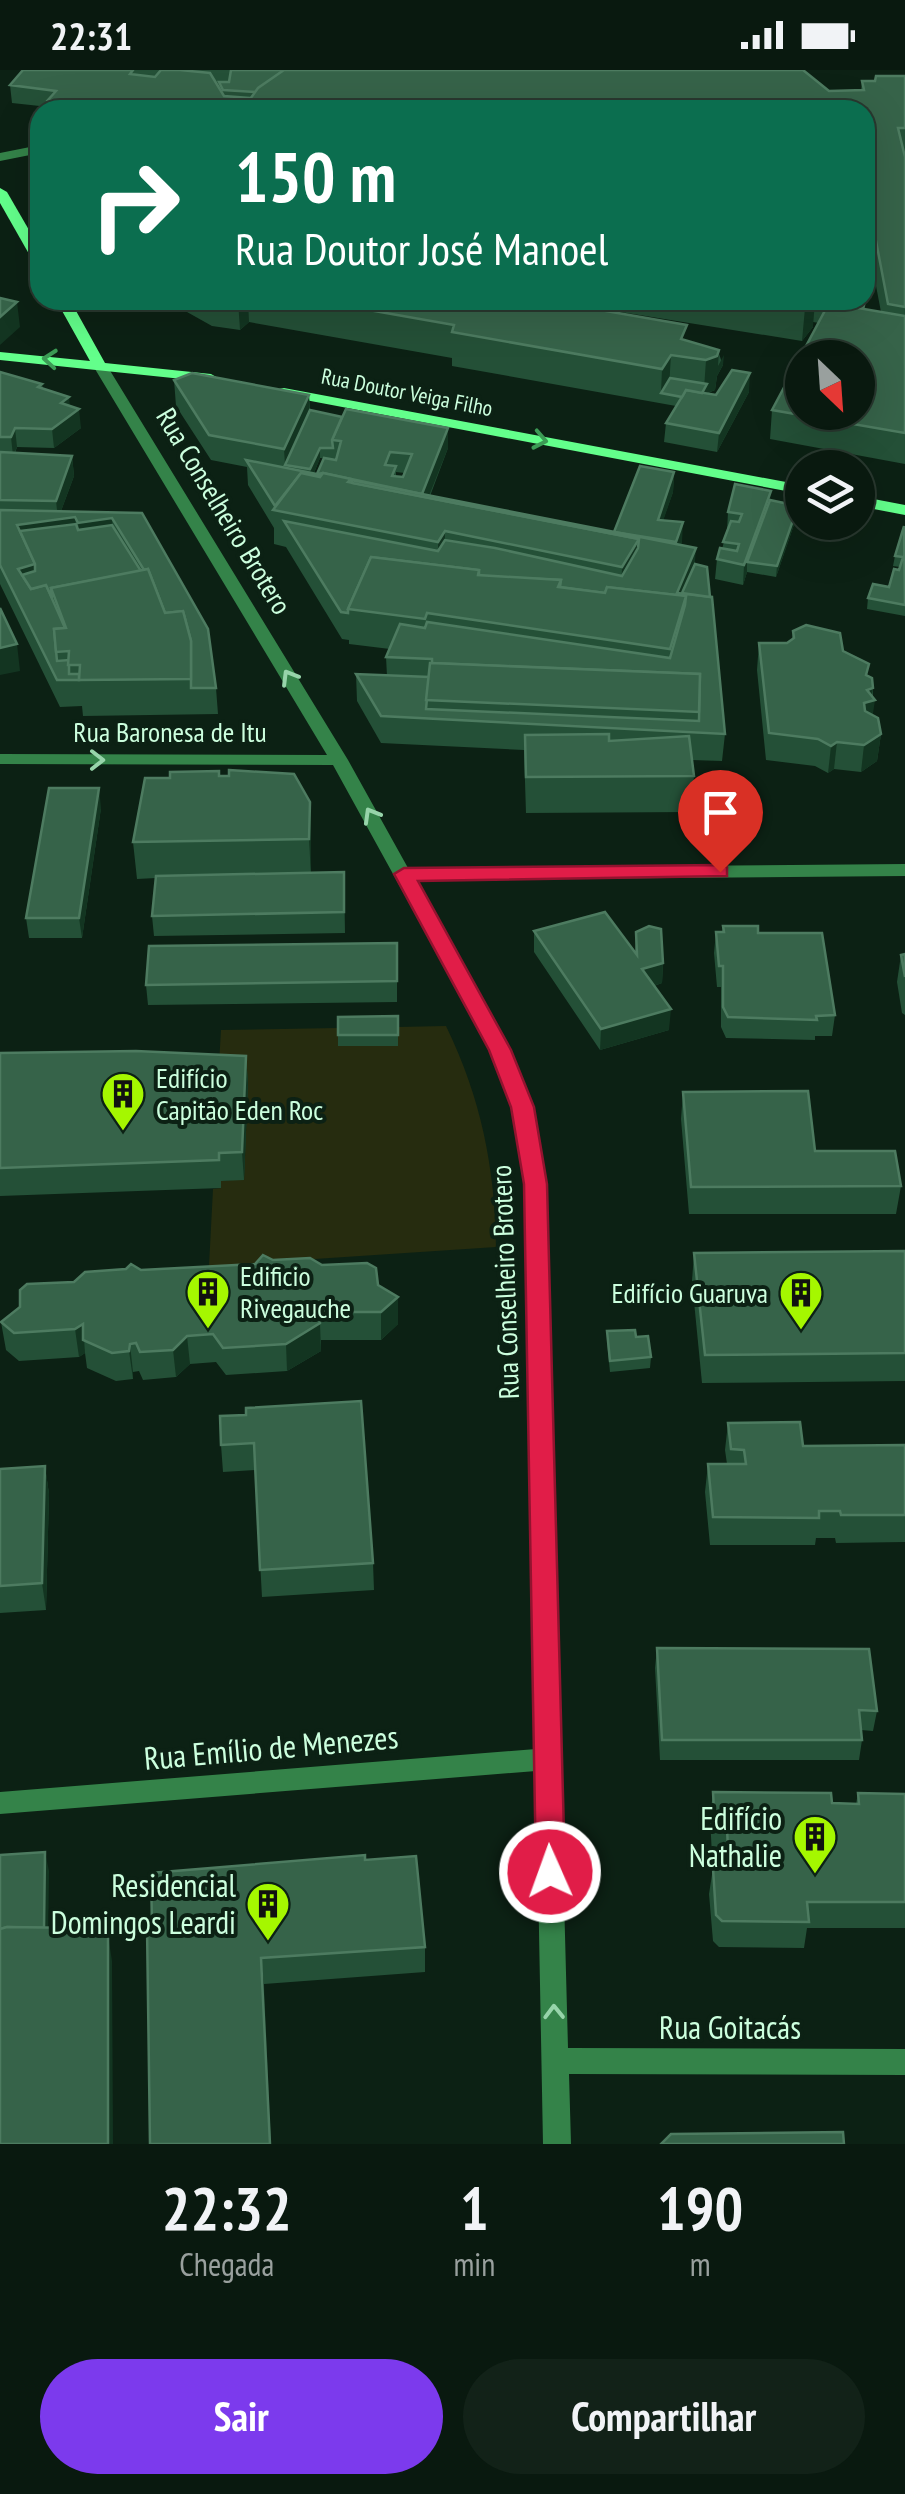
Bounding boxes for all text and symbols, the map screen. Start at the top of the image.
text: 22:31 [50,11,132,60]
text: 150 m [235,131,396,221]
icon: right [70,140,200,270]
text: Rua Doutor José Manoel [235,219,608,277]
north arrow [785,340,875,430]
map controls [785,340,875,540]
one-way arrow [41,348,57,370]
street label: Rua Doutor Veiga Filho [319,362,495,422]
street label: Rua Conselheiro Brotero [148,401,301,621]
one-way arrow [531,429,548,450]
button: layers [785,450,875,540]
one-way arrow [282,670,301,688]
street label: Rua Baronesa de Itu [73,713,267,750]
one-way arrow [90,749,106,771]
pin [678,770,763,873]
icon: arrive [693,785,748,840]
one-way arrow [363,808,383,826]
place label: Edifício Capitão Eden Roc [156,1059,323,1128]
building icon: Edifício Capitão Eden Roc [100,1071,146,1132]
street label: Rua Conselheiro Brotero [482,1164,527,1400]
place label: Edificio Rivegauche [240,1257,351,1326]
building icon: Edificio Rivegauche [185,1269,231,1330]
building icon: Edifício Guaruva [778,1270,824,1331]
place label: Edifício Guaruva [611,1274,768,1311]
street label: Rua Emílio de Menezes [142,1715,400,1779]
place label: Edifício Nathalie [689,1797,782,1876]
building icon: Edifício Nathalie [792,1814,838,1875]
position arrow [498,1820,602,1924]
place label: Residencial Domingos Leardi [51,1864,237,1943]
building icon: Residencial Domingos Leardi [245,1881,291,1942]
one-way arrow [543,2003,564,2019]
street label: Rua Goitacás [659,2006,801,2048]
text: 22:32 [162,2169,292,2247]
text: 1 [460,2169,489,2247]
text: 190 [657,2169,743,2247]
text: Chegada [179,2243,274,2285]
text: min [453,2243,495,2285]
text: m [690,2243,711,2285]
button: Sair [40,2359,443,2474]
button: Compartilhar [463,2359,865,2474]

